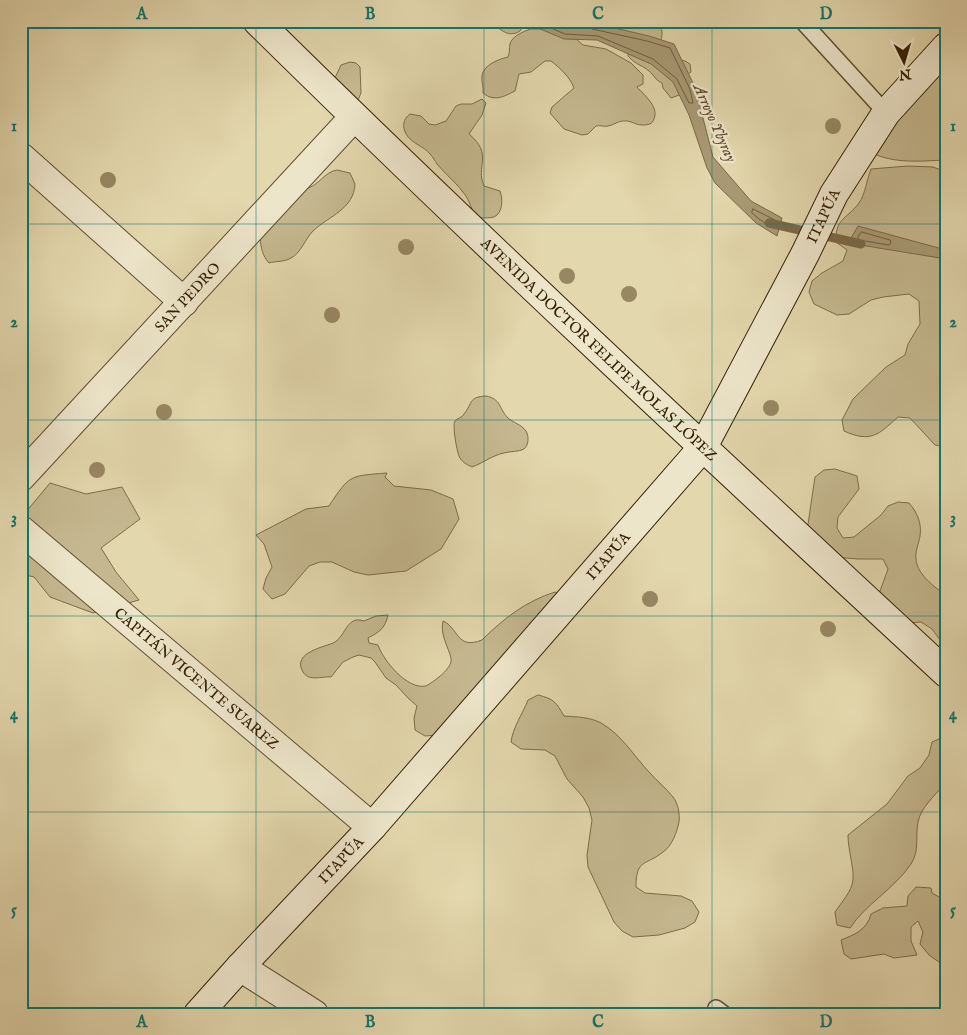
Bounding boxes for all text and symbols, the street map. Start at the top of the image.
text: A [136,5,149,25]
text: B [365,5,376,25]
text: C [592,5,604,25]
text: D [820,5,833,25]
north arrow [880,38,930,88]
text: N [898,64,913,83]
water label: Arroyo Ybyray [687,79,741,166]
text: 1 [11,117,17,137]
text: 1 [950,117,956,137]
street label: ITAPÚA [802,185,845,246]
street label: AVENIDA DOCTOR FELIPE MOLAS LÓPEZ [476,233,721,465]
street label: SAN PEDRO [150,258,224,336]
text: 2 [10,313,18,333]
text: 2 [949,313,957,333]
text: 3 [11,509,17,529]
text: 3 [950,509,956,529]
street label: ITAPÚA [582,527,635,584]
street label: CAPITÁN VICENTE SUAREZ [110,604,283,754]
text: 4 [10,705,19,725]
text: 4 [949,705,958,725]
street label: ITAPÚA [314,832,368,888]
text: 5 [11,901,17,921]
text: 5 [950,901,956,921]
text: A [136,1013,149,1033]
text: B [365,1013,376,1033]
text: C [592,1013,604,1033]
text: D [820,1013,833,1033]

